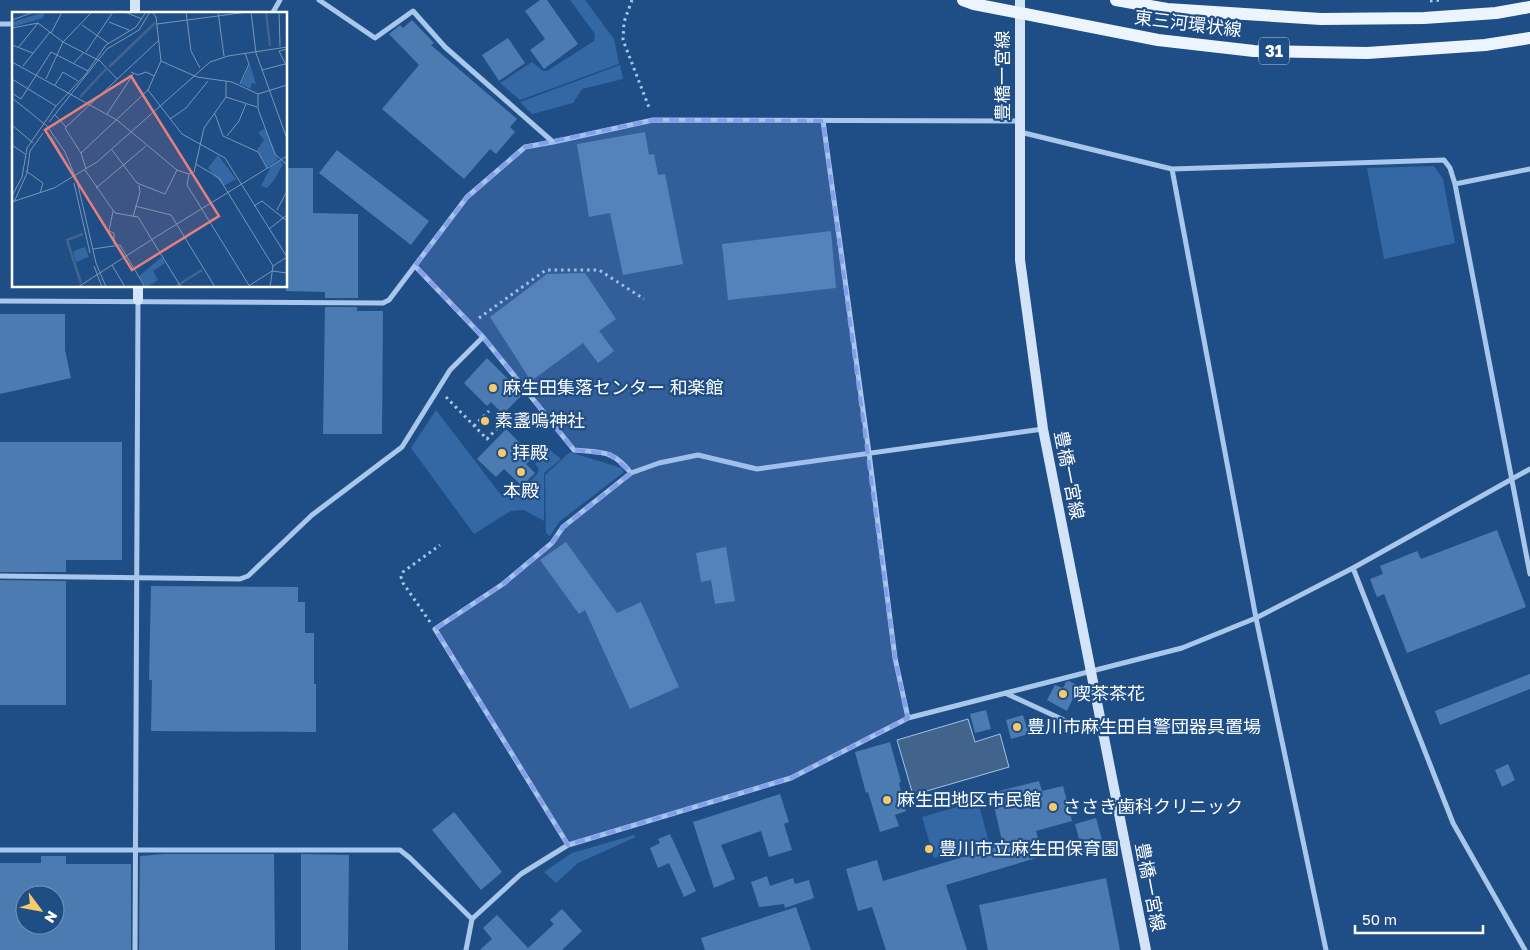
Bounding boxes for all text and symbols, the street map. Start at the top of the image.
street label: 東三河環状線 [1133,6,1243,41]
inset map [12,12,288,288]
street label: 豊橋一宮線 [991,31,1013,121]
road number: 31 [1259,37,1289,64]
place label: 麻生田集落センター 和楽館 [503,376,724,398]
marker: 麻生田集落センター 和楽館 [487,382,499,394]
place label: 素盞嗚神社 [495,409,585,431]
marker: 素盞嗚神社 [479,415,491,427]
street label: 豊橋一宮線 [1051,429,1089,521]
place label: 拝殿 [512,441,548,463]
marker: 拝殿 [496,447,508,459]
marker: 本殿 [515,466,527,478]
place label: 本殿 [503,479,539,501]
place label: 喫茶茶花 [1073,682,1145,704]
marker: 喫茶茶花 [1057,688,1069,700]
place label: 豊川市麻生田自警団器具置場 [1027,715,1261,737]
marker: 豊川市麻生田自警団器具置場 [1011,721,1023,733]
place label: 麻生田地区市民館 [897,788,1041,810]
marker: 麻生田地区市民館 [881,794,893,806]
place label: ささき歯科クリニック [1063,795,1243,817]
marker: ささき歯科クリニック [1047,801,1059,813]
place label: 豊川市立麻生田保育園 [939,837,1119,859]
street label: 豊橋一宮線 [1132,841,1170,933]
marker: 豊川市立麻生田保育園 [923,843,935,855]
north arrow [15,885,65,935]
scale bar [1355,902,1482,934]
text: N [41,908,61,926]
text: 50 m [1362,910,1397,928]

